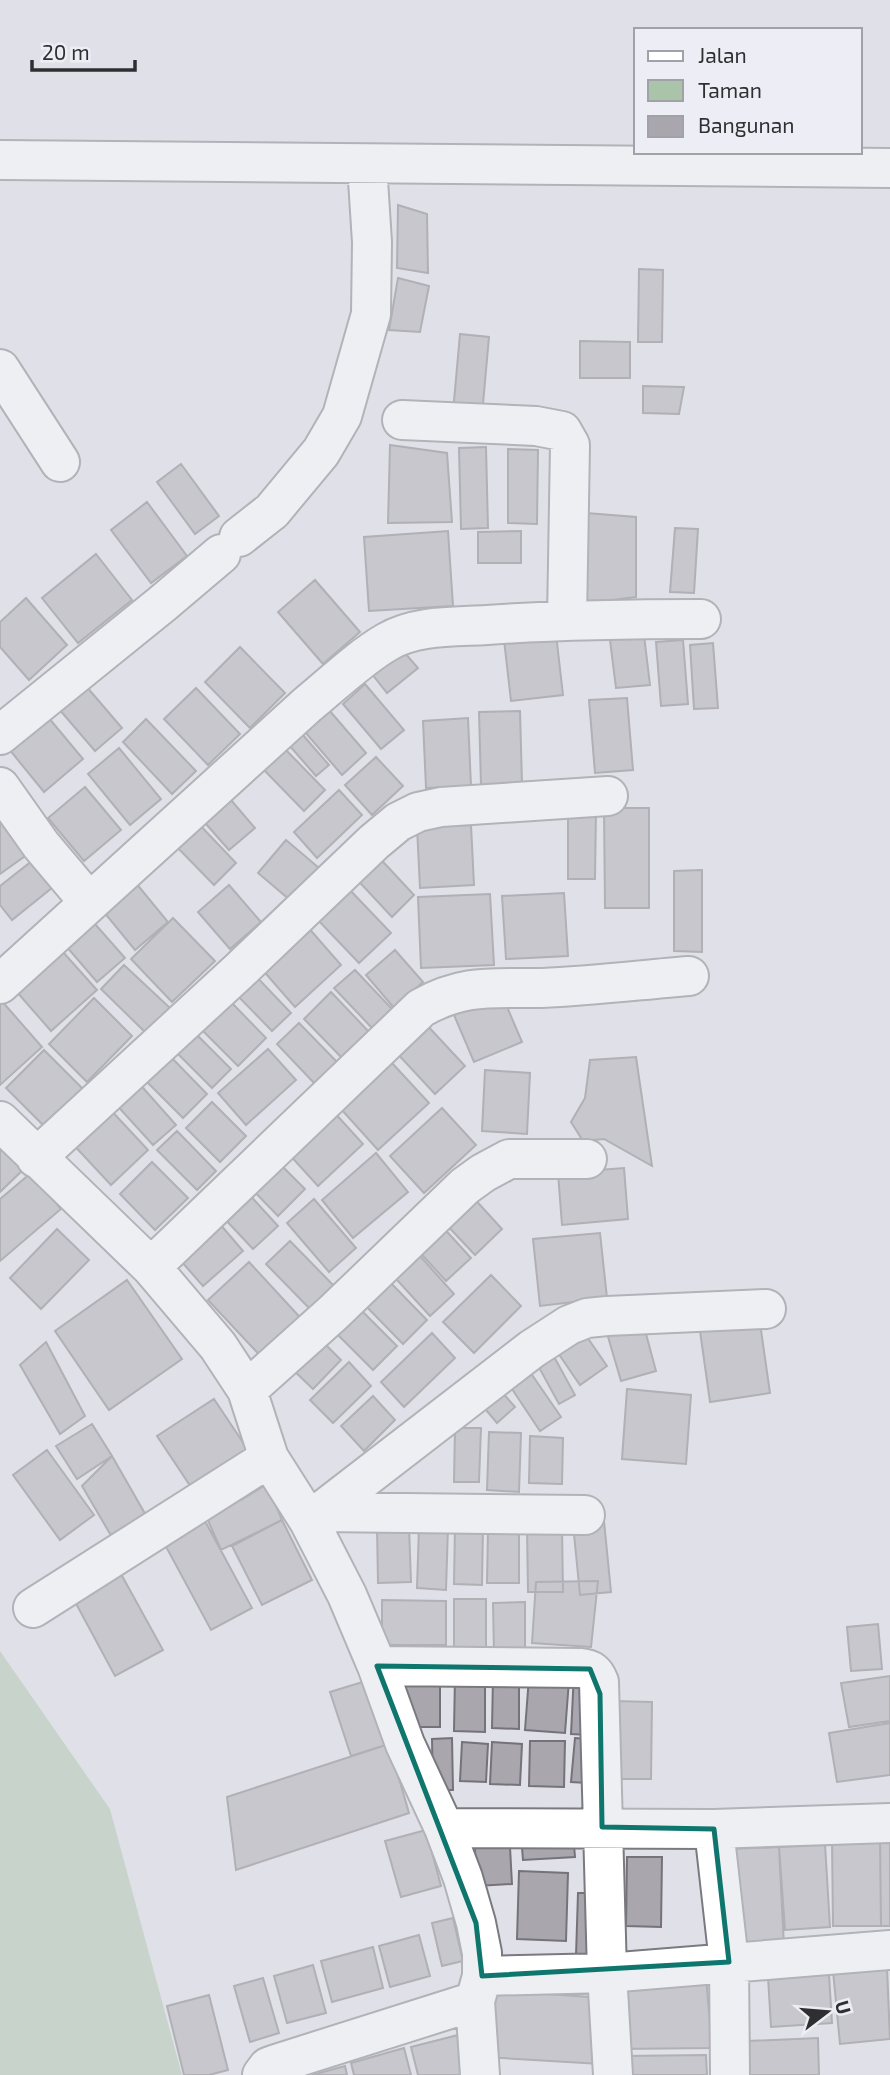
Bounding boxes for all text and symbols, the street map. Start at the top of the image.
scale bar [32,28,135,72]
legend [634,28,862,154]
text: 20 m [42,39,90,64]
text: Jalan [698,42,747,67]
text: Taman [698,77,762,102]
text: Bangunan [698,112,794,137]
north arrow [792,1977,862,2047]
text: U [831,1998,857,2017]

